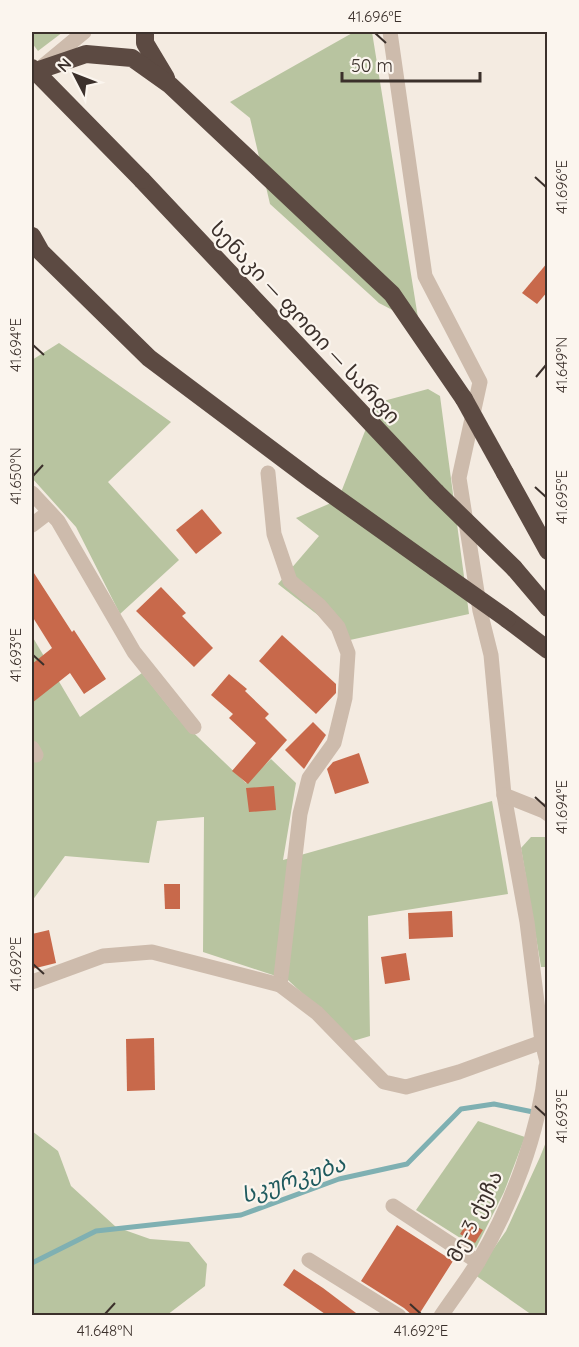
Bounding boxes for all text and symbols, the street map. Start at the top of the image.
text: 41.696°E [348,7,402,26]
north arrow [45,45,105,105]
scale bar [342,45,480,83]
text: N [52,54,75,76]
text: 50 m [351,54,393,77]
text: 41.696°E [552,160,571,214]
street label: სენაკი — ფოთი — სარფი [205,215,407,429]
text: 41.694°E [6,318,25,372]
text: 41.649°N [552,337,571,393]
text: 41.650°N [6,447,25,505]
text: 41.695°E [552,470,571,524]
text: 41.693°E [6,628,25,682]
text: 41.694°E [552,780,571,834]
text: 41.692°E [6,937,25,991]
text: 41.693°E [552,1089,571,1143]
water label: სკურკუბა [237,1149,349,1209]
street label: მე-3 ქუჩა [441,1166,507,1266]
text: 41.648°N [77,1321,133,1340]
text: 41.692°E [394,1321,448,1340]

